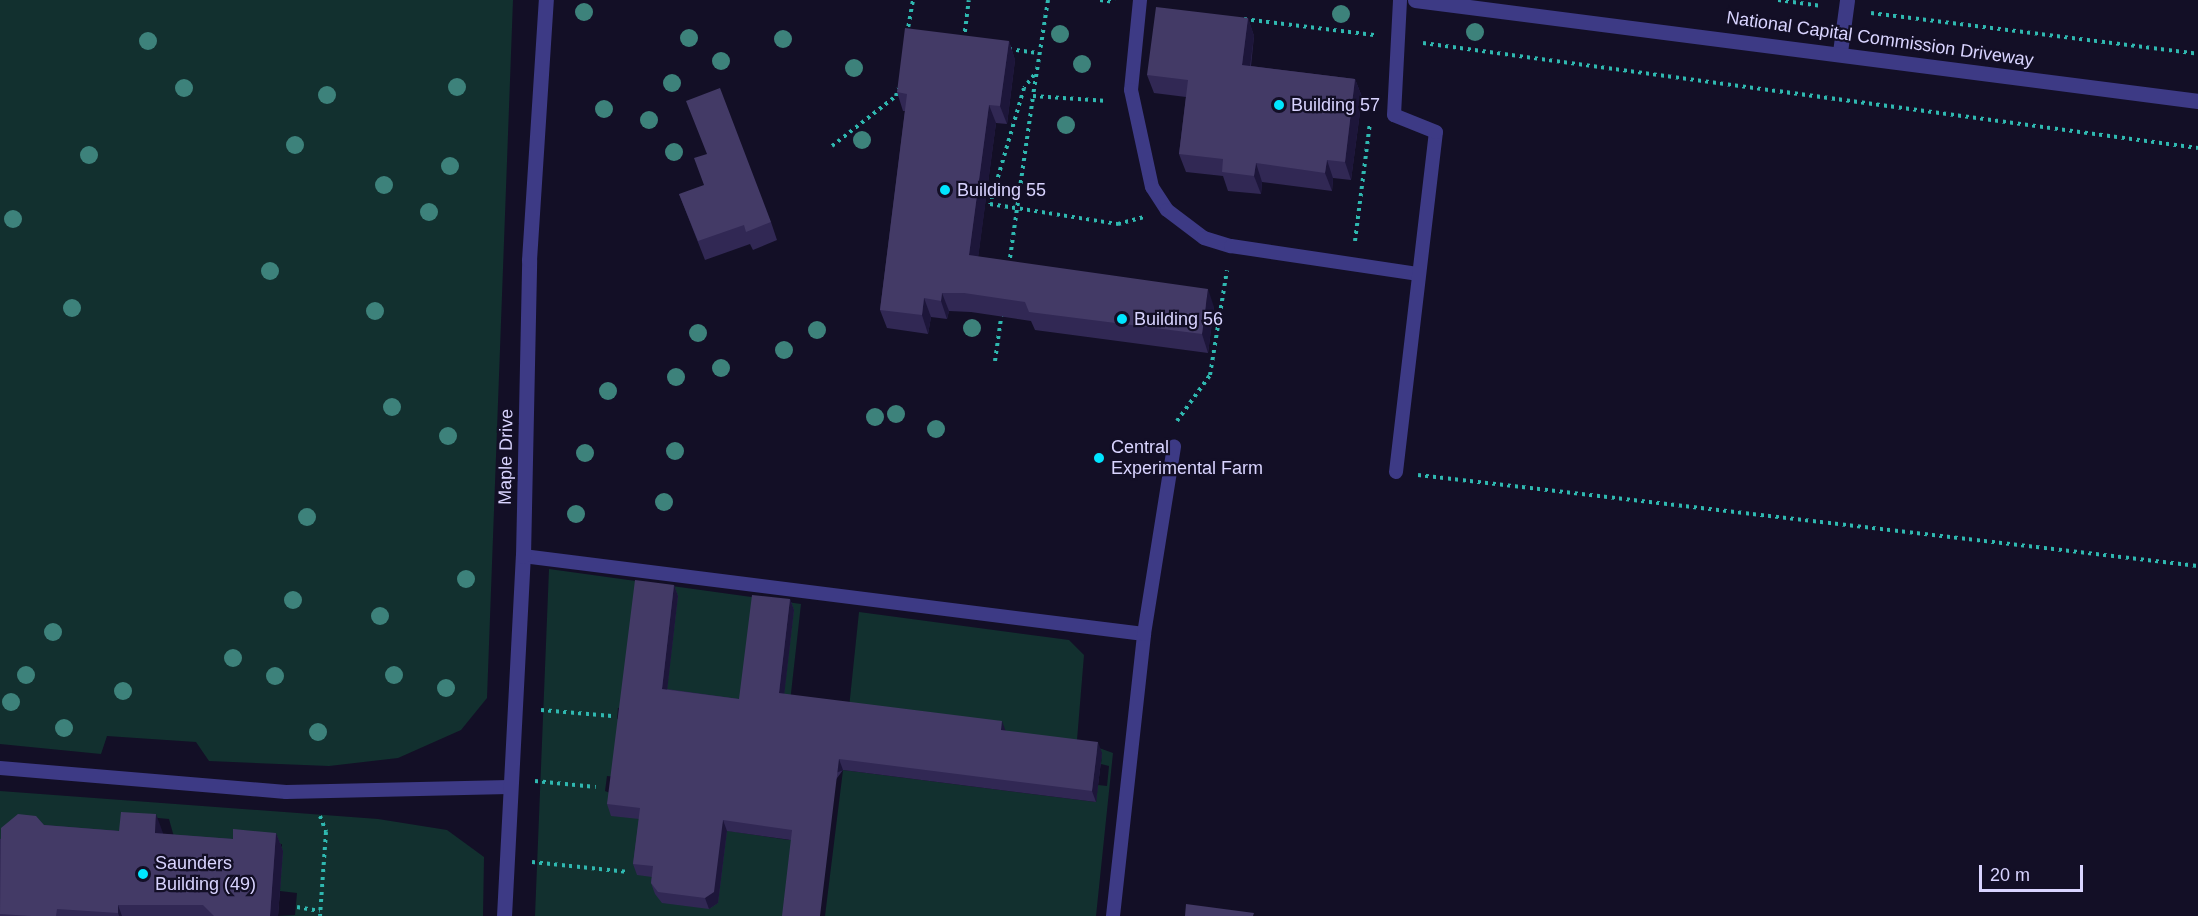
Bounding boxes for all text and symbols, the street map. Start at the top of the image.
street label: National Capital Commission Driveway [1725,7,2035,71]
place label: Building 57 [1291,94,1380,116]
marker: Building 57 [1272,98,1286,112]
place label: Building 55 [957,179,1046,201]
marker: Building 55 [938,183,952,197]
place label: Building 56 [1134,308,1223,330]
marker: Building 56 [1115,312,1129,326]
street label: Maple Drive [494,409,518,505]
place label: Central Experimental Farm [1111,437,1263,480]
marker: Central Experimental Farm [1092,451,1106,465]
place label: Saunders Building (49) [155,853,256,896]
scale bar [1982,853,2086,891]
text: 20 m [1990,865,2030,885]
marker: Saunders Building (49) [136,867,150,881]

